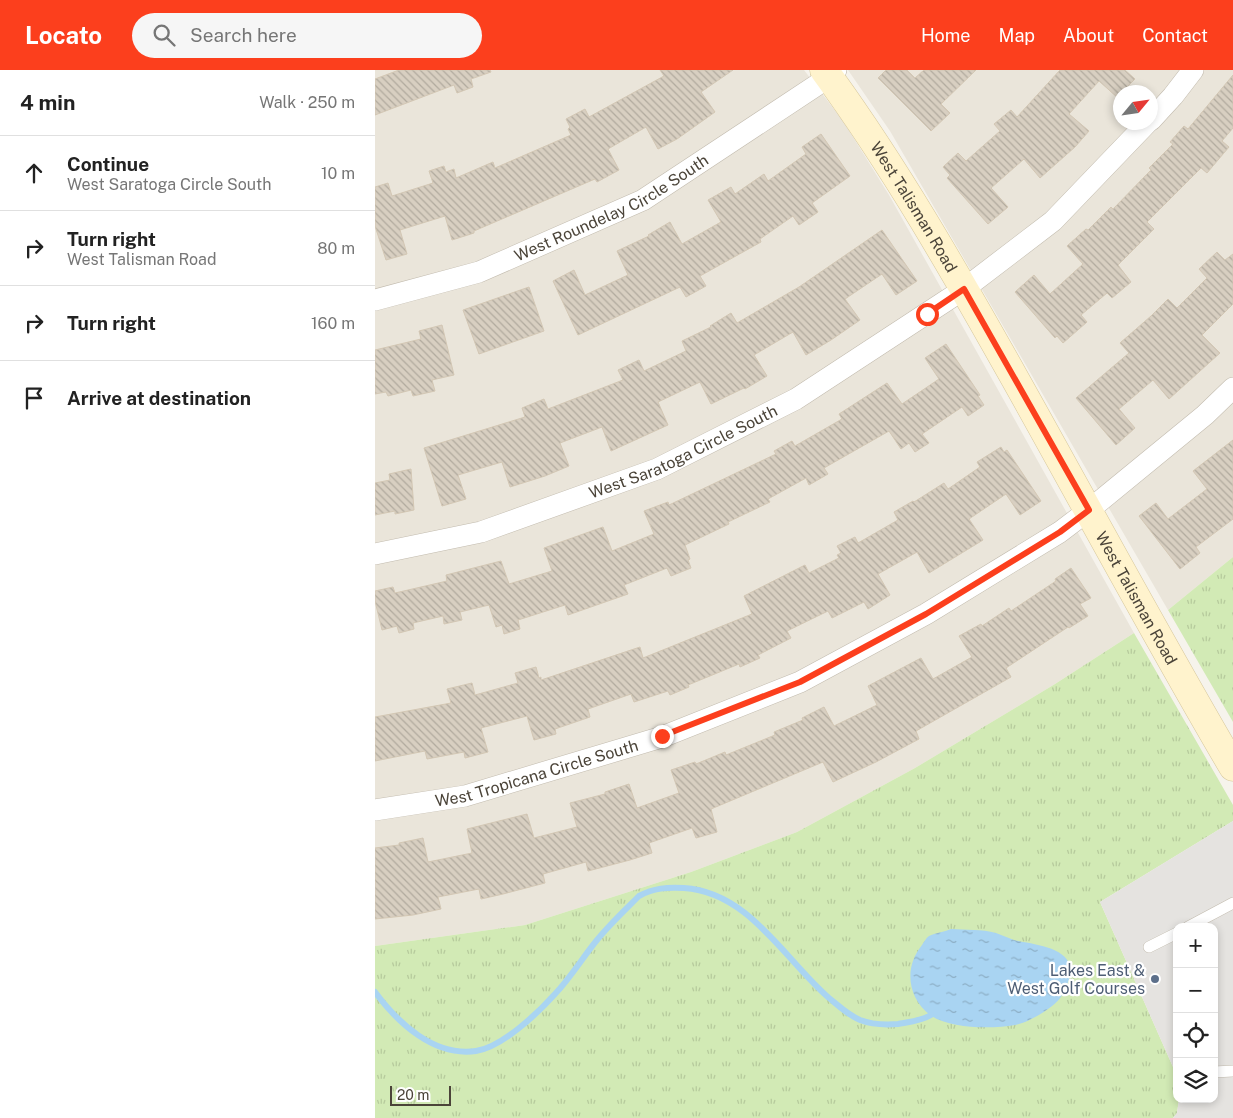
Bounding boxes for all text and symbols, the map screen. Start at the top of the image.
search box [132,13,482,58]
text: Locato [25,21,102,49]
icon: search [150,21,178,49]
text: Search here [190,24,297,46]
text: Home [921,25,971,46]
text: Map [999,25,1035,46]
text: About [1063,25,1114,46]
text: Contact [1142,25,1208,46]
north arrow [1113,85,1158,130]
text: 4 min [20,90,75,115]
text: Walk · 250 m [259,93,355,112]
street label: West Talisman Road [866,138,961,276]
street label: West Roundelay Circle South [511,150,712,265]
text: Continue [67,153,149,175]
icon: ahead [20,159,48,187]
text: 10 m [321,164,355,183]
text: West Saratoga Circle South [67,175,272,194]
text: Turn right [67,228,156,250]
icon: right [20,234,48,262]
text: 80 m [317,239,355,258]
text: West Talisman Road [67,250,216,269]
route start [916,303,939,326]
icon: right [20,309,48,337]
text: Turn right [67,312,156,334]
text: 160 m [311,314,355,333]
icon: arrive [20,384,48,412]
text: Arrive at destination [67,387,251,409]
street label: West Saratoga Circle South [587,401,780,503]
street label: West Talisman Road [1092,528,1181,668]
route end [651,725,674,748]
street label: West Tropicana Circle South [434,736,640,811]
map controls [1173,923,1218,1103]
button: + [1173,923,1218,968]
place label: Lakes East & West Golf Courses [1007,961,1145,998]
button: − [1173,968,1218,1013]
marker: Lakes East & West Golf Courses [1149,973,1161,985]
button: locate [1173,1013,1218,1058]
button: layers [1173,1058,1218,1103]
scale bar [390,1083,451,1106]
text: 20 m [397,1087,429,1103]

